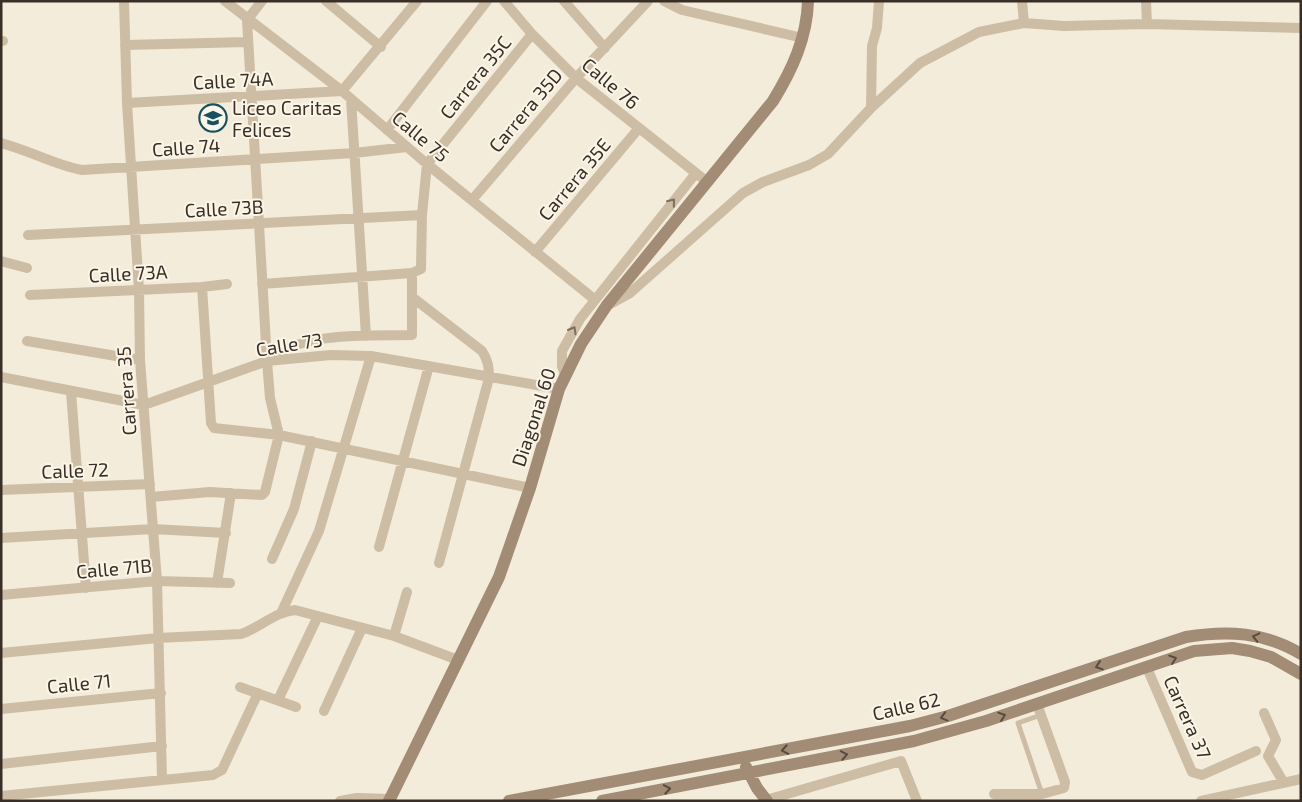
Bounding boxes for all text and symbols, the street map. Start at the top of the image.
street label: Carrera 35C [434,31,516,123]
street label: Calle 76 [578,52,644,114]
street label: Carrera 35D [483,63,567,157]
street label: Calle 74A [192,66,274,94]
place label: Liceo Caritas Felices [232,96,342,141]
school or university icon: Liceo Caritas Felices [198,103,228,133]
street label: Calle 75 [388,106,454,166]
street label: Calle 74 [151,133,221,161]
street label: Carrera 35E [533,133,615,225]
street label: Calle 73B [184,194,264,222]
one-way arrow [667,198,676,207]
street label: Calle 73A [88,259,168,287]
street label: Calle 73 [254,327,324,361]
one-way arrow [567,327,577,336]
street label: Carrera 35 [111,346,141,436]
street label: Diagonal 60 [506,365,560,469]
street label: Calle 72 [41,457,109,483]
street label: Calle 71B [75,553,153,583]
one-way arrow [1251,632,1260,643]
one-way arrow [1168,655,1176,665]
one-way arrow [1095,660,1103,670]
street label: Calle 71 [46,668,112,698]
street label: Carrera 37 [1159,672,1217,763]
street label: Calle 62 [870,687,942,725]
one-way arrow [941,712,949,722]
one-way arrow [997,712,1006,722]
one-way arrow [781,744,790,754]
one-way arrow [840,751,849,761]
one-way arrow [663,784,672,794]

